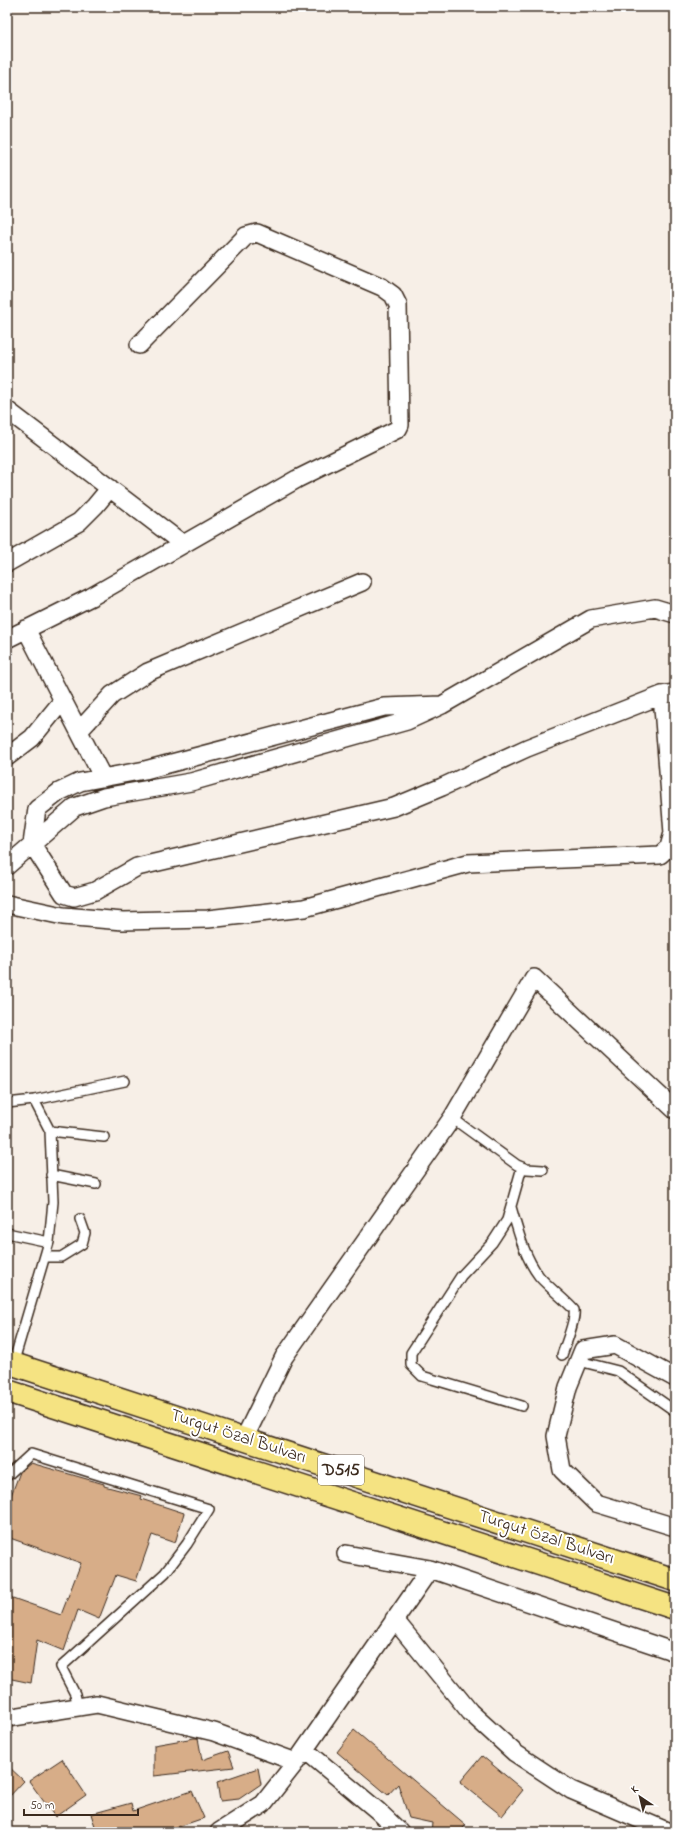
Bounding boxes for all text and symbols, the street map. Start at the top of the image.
street label: Turgut Özal Bulvarı [166,1403,309,1472]
road number: D515 [318,1455,364,1485]
street label: Turgut Özal Bulvarı [474,1504,617,1573]
north arrow [620,1777,660,1817]
text: K [628,1781,642,1798]
scale bar [24,1791,138,1817]
text: 50 m [30,1797,54,1815]

